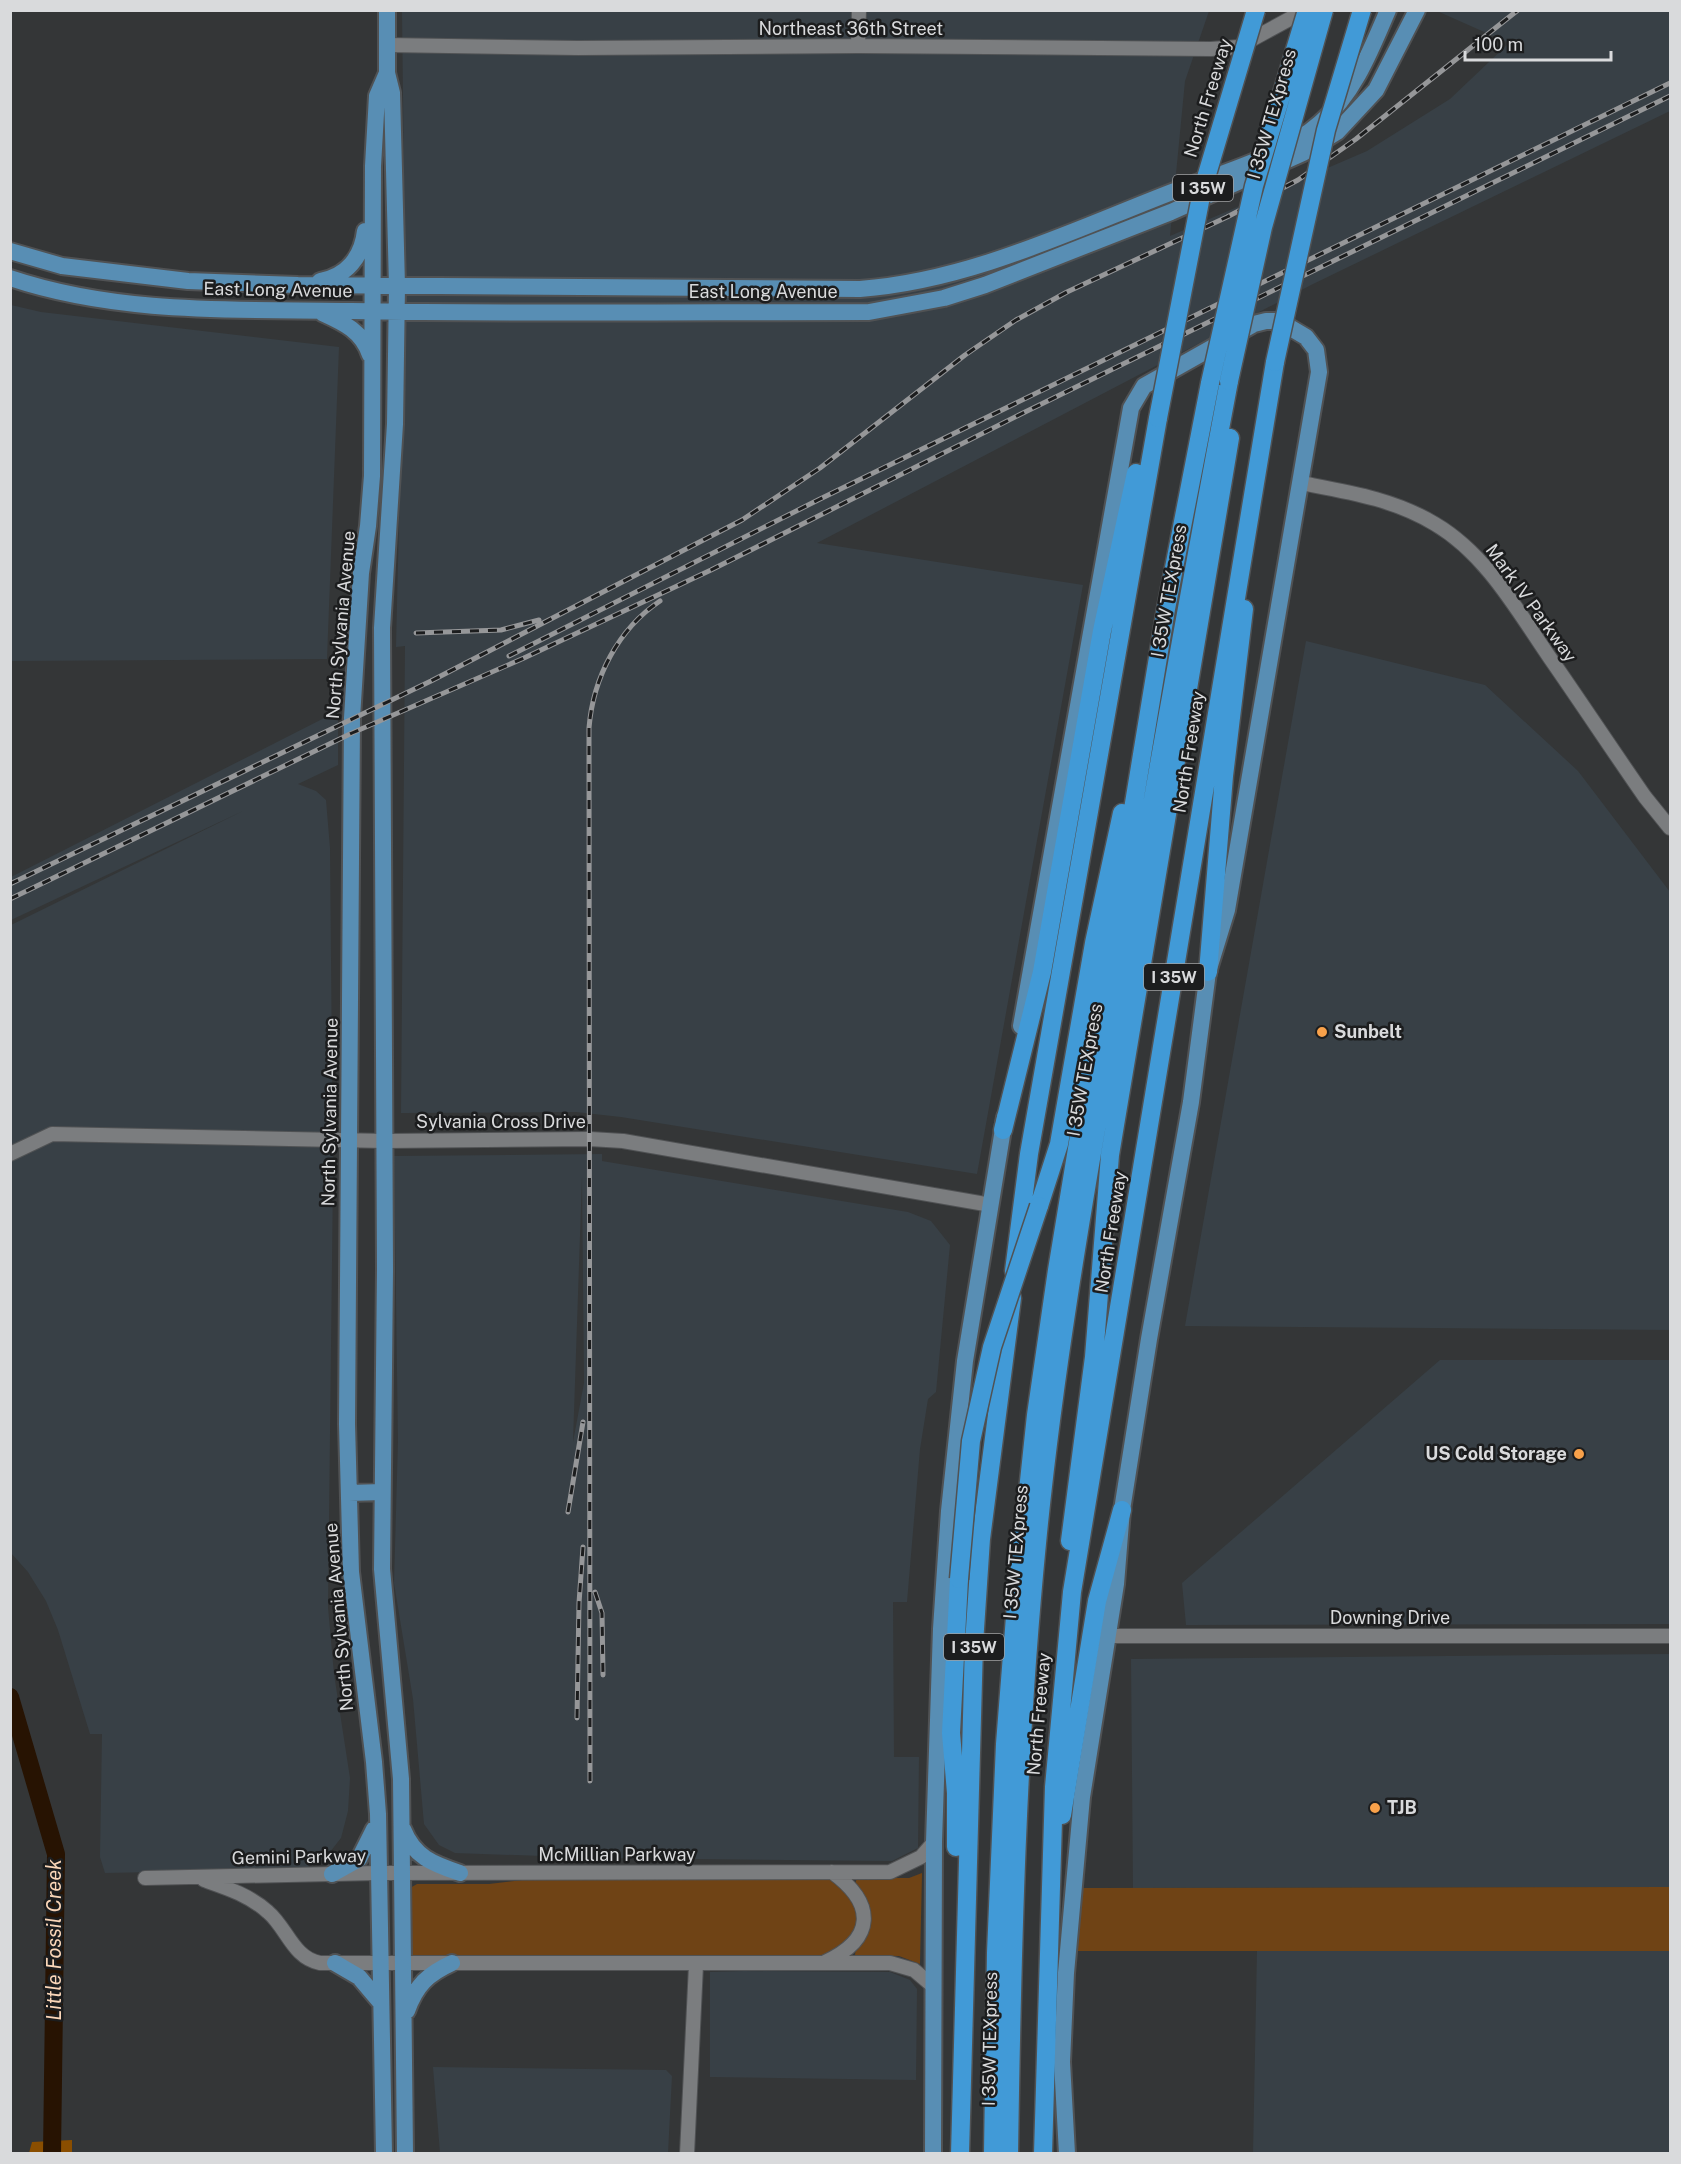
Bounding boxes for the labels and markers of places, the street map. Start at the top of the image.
place label: Sunbelt [1334,1021,1402,1042]
marker: Sunbelt [1315,1025,1329,1039]
place label: US Cold Storage [1425,1443,1567,1464]
marker: US Cold Storage [1572,1447,1586,1461]
place label: TJB [1387,1797,1417,1818]
marker: TJB [1368,1801,1382,1815]

